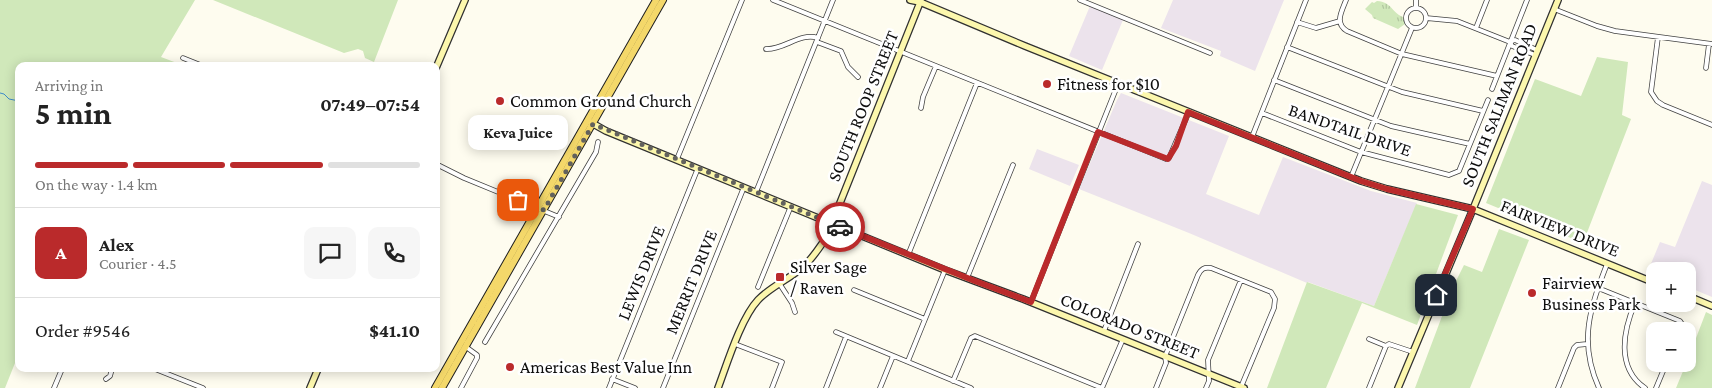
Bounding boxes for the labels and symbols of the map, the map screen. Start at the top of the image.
street label: SOUTH SALIMAN ROAD [1457,20,1541,190]
street label: SOUTH ROOP STREET [824,27,902,184]
place label: Fitness for $10 [1057,74,1160,94]
marker: Fitness for $10 [1041,78,1053,90]
place label: Common Ground Church [510,91,692,111]
marker: Common Ground Church [494,95,506,107]
street label: BANDTAIL DRIVE [1286,100,1414,160]
callout: Keva Juice [468,115,568,150]
pin [497,179,539,221]
street label: FAIRVIEW DRIVE [1498,195,1623,261]
courier [815,202,865,252]
street label: LEWIS DRIVE [613,223,669,323]
street label: MERRIT DRIVE [661,227,721,337]
place label: Silver Sage / Raven [790,257,867,298]
marker: Silver Sage / Raven [774,271,786,283]
place label: Fairview Business Park [1542,273,1641,314]
pin [1415,274,1457,316]
marker: Fairview Business Park [1526,287,1538,299]
street label: COLORADO STREET [1058,289,1203,363]
place label: Americas Best Value Inn [520,357,693,377]
marker: Americas Best Value Inn [504,361,516,373]

